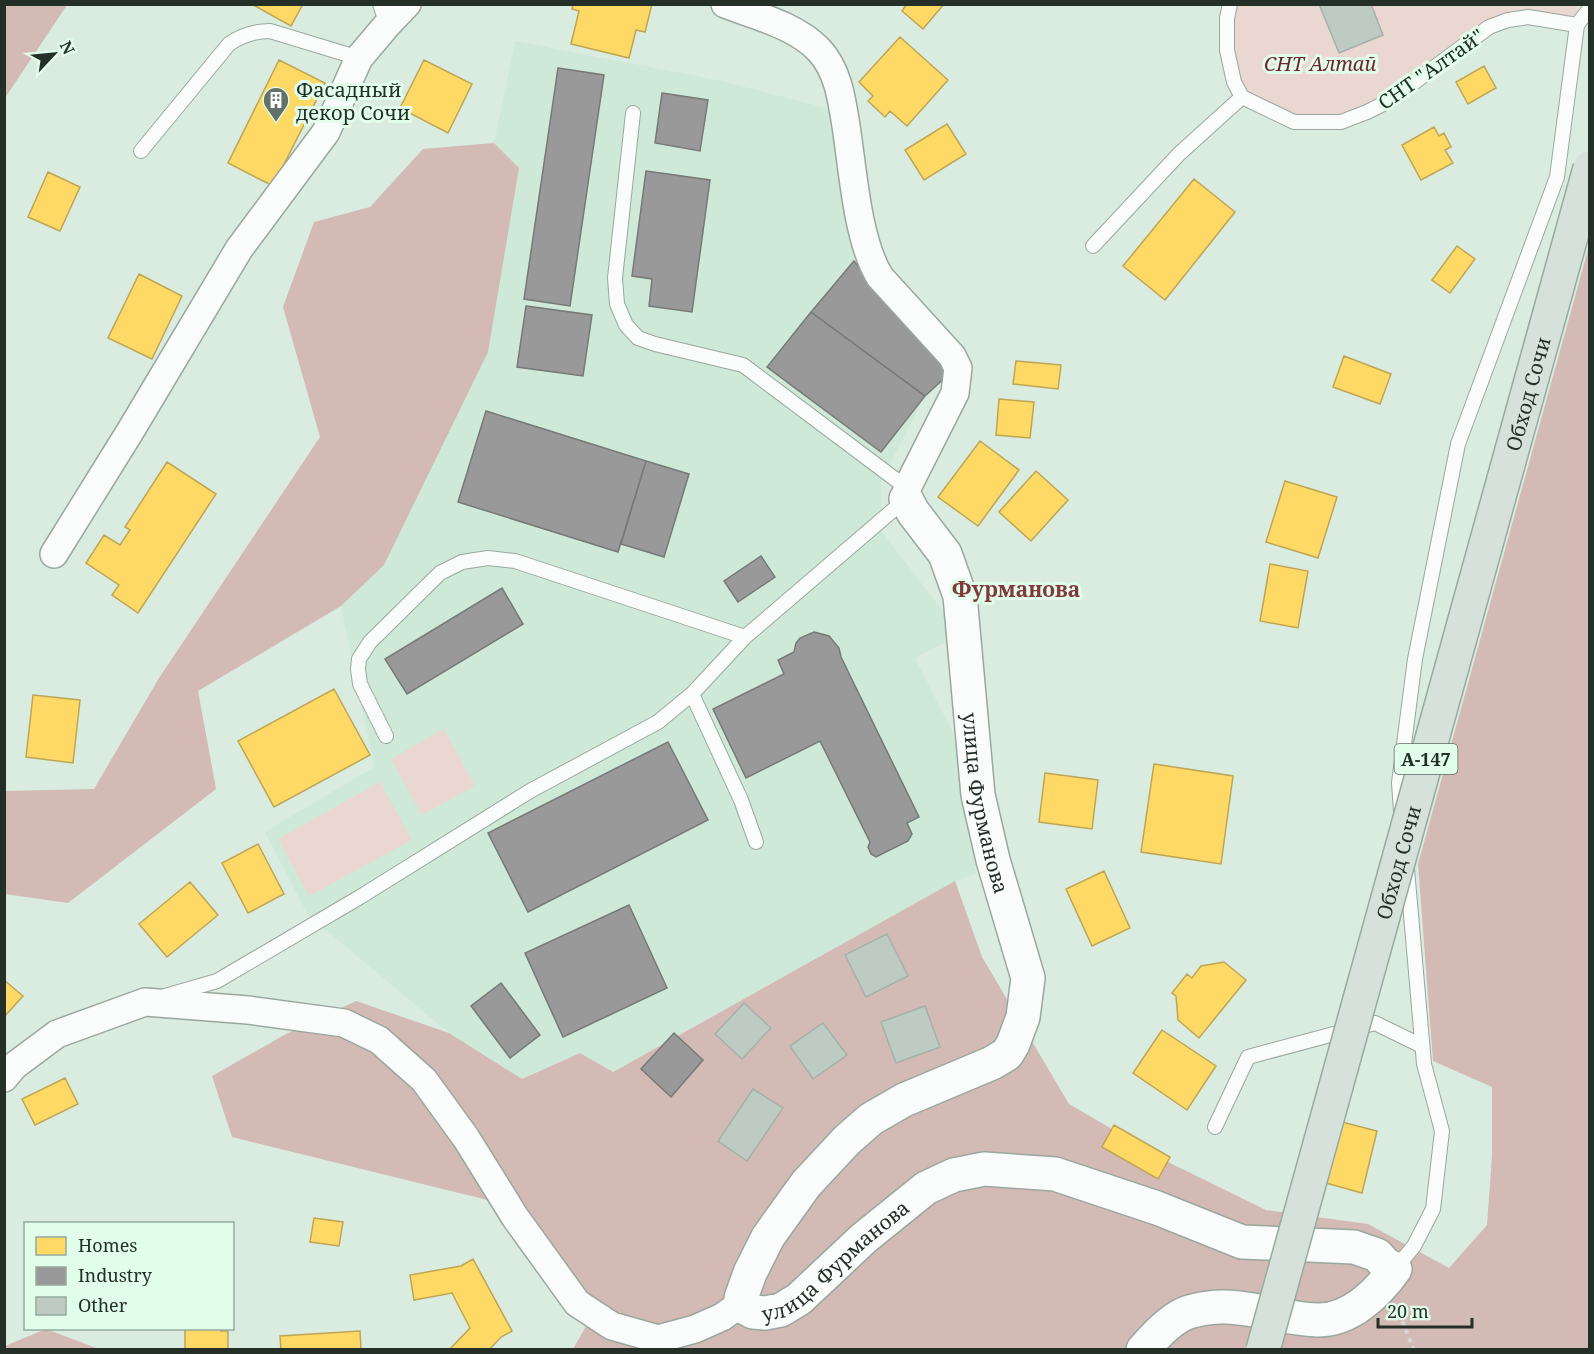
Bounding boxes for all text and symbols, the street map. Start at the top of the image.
street label: СНТ "Алтай" [1372,22,1490,116]
north arrow [24,24,84,84]
text: N [55,37,80,58]
park label: СНТ Алтай [1264,50,1376,77]
place label: Фасадный декор Сочи [296,76,410,126]
building icon: Фасадный декор Сочи [261,85,291,123]
street label: Обход Сочи [1499,334,1556,454]
district label: Фурманова [952,575,1080,603]
street label: улица Фурманова [957,711,1016,897]
road number: А-147 [1394,744,1458,774]
street label: Обход Сочи [1369,802,1427,922]
street label: улица Фурманова [759,1194,914,1327]
legend [24,1222,234,1330]
text: Homes [78,1233,137,1257]
text: Industry [78,1263,153,1287]
scale bar [1378,1291,1472,1329]
text: Other [78,1293,128,1317]
text: 20 m [1387,1299,1429,1323]

